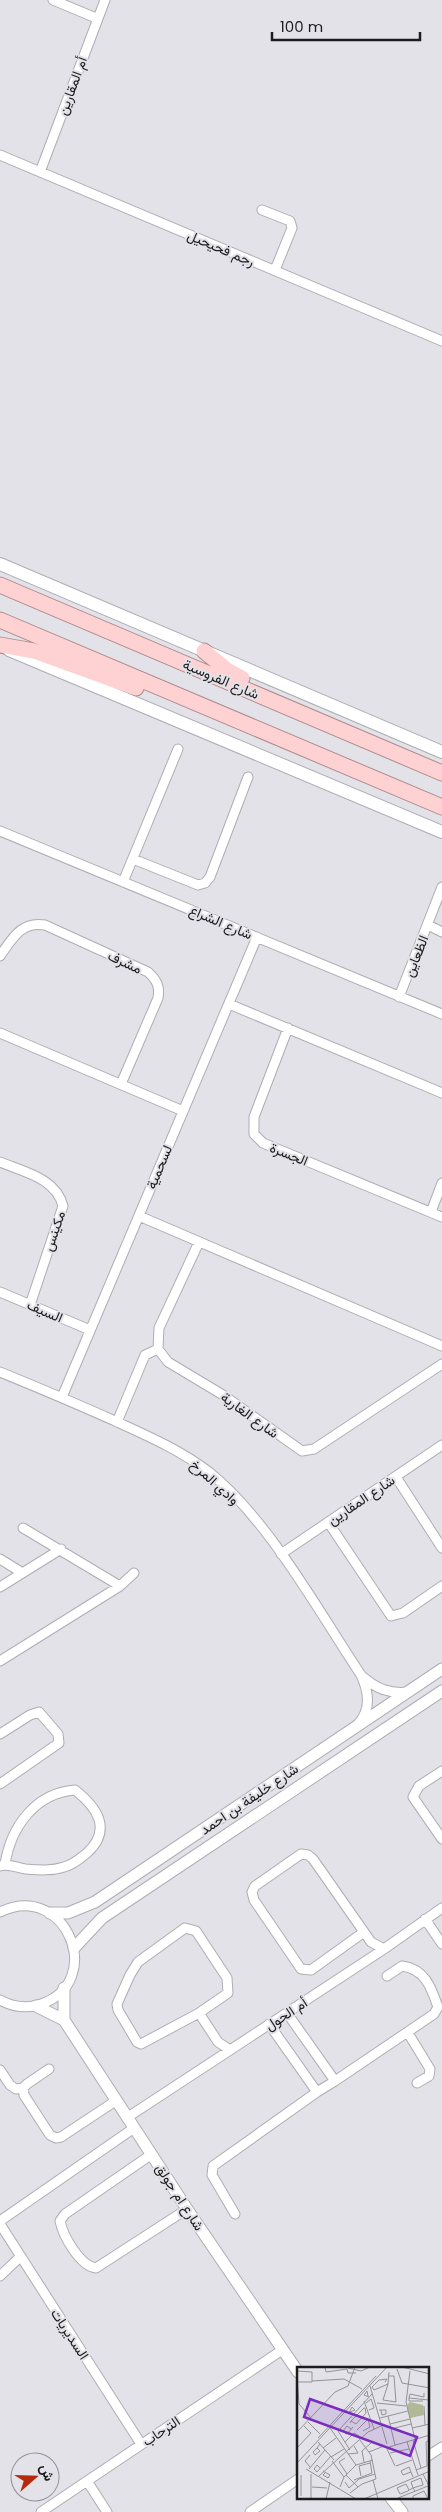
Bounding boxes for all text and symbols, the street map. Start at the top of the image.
scale bar [272,10,420,42]
text: 100 m [280,16,323,37]
street label: أم المقارين [52,54,92,118]
street label: رجم فحيحيل [184,225,258,271]
street label: شارع الفروسية [179,654,262,705]
street label: شارع الشراع [186,900,256,945]
street label: الظعاين [399,932,433,980]
street label: مشرف [105,945,145,979]
street label: الجسرة [267,1137,311,1171]
street label: لسحمية [141,1142,177,1192]
street label: مكينس [38,1208,70,1254]
street label: السيف [24,1295,66,1327]
street label: شارع الغارية [216,1387,283,1444]
street label: وادي المرخ [185,1455,244,1511]
street label: شارع المقارين [323,1470,399,1531]
street label: شارع خليفة بن احمد [196,1759,303,1840]
street label: أم الحول [261,1993,311,2035]
street label: شارع ام جولق [150,2159,209,2235]
street label: السديريات [46,2305,94,2363]
inset map [297,2367,430,2500]
street label: الترحاب [138,2411,184,2451]
north arrow [10,2452,60,2502]
text: ش [35,2461,60,2484]

